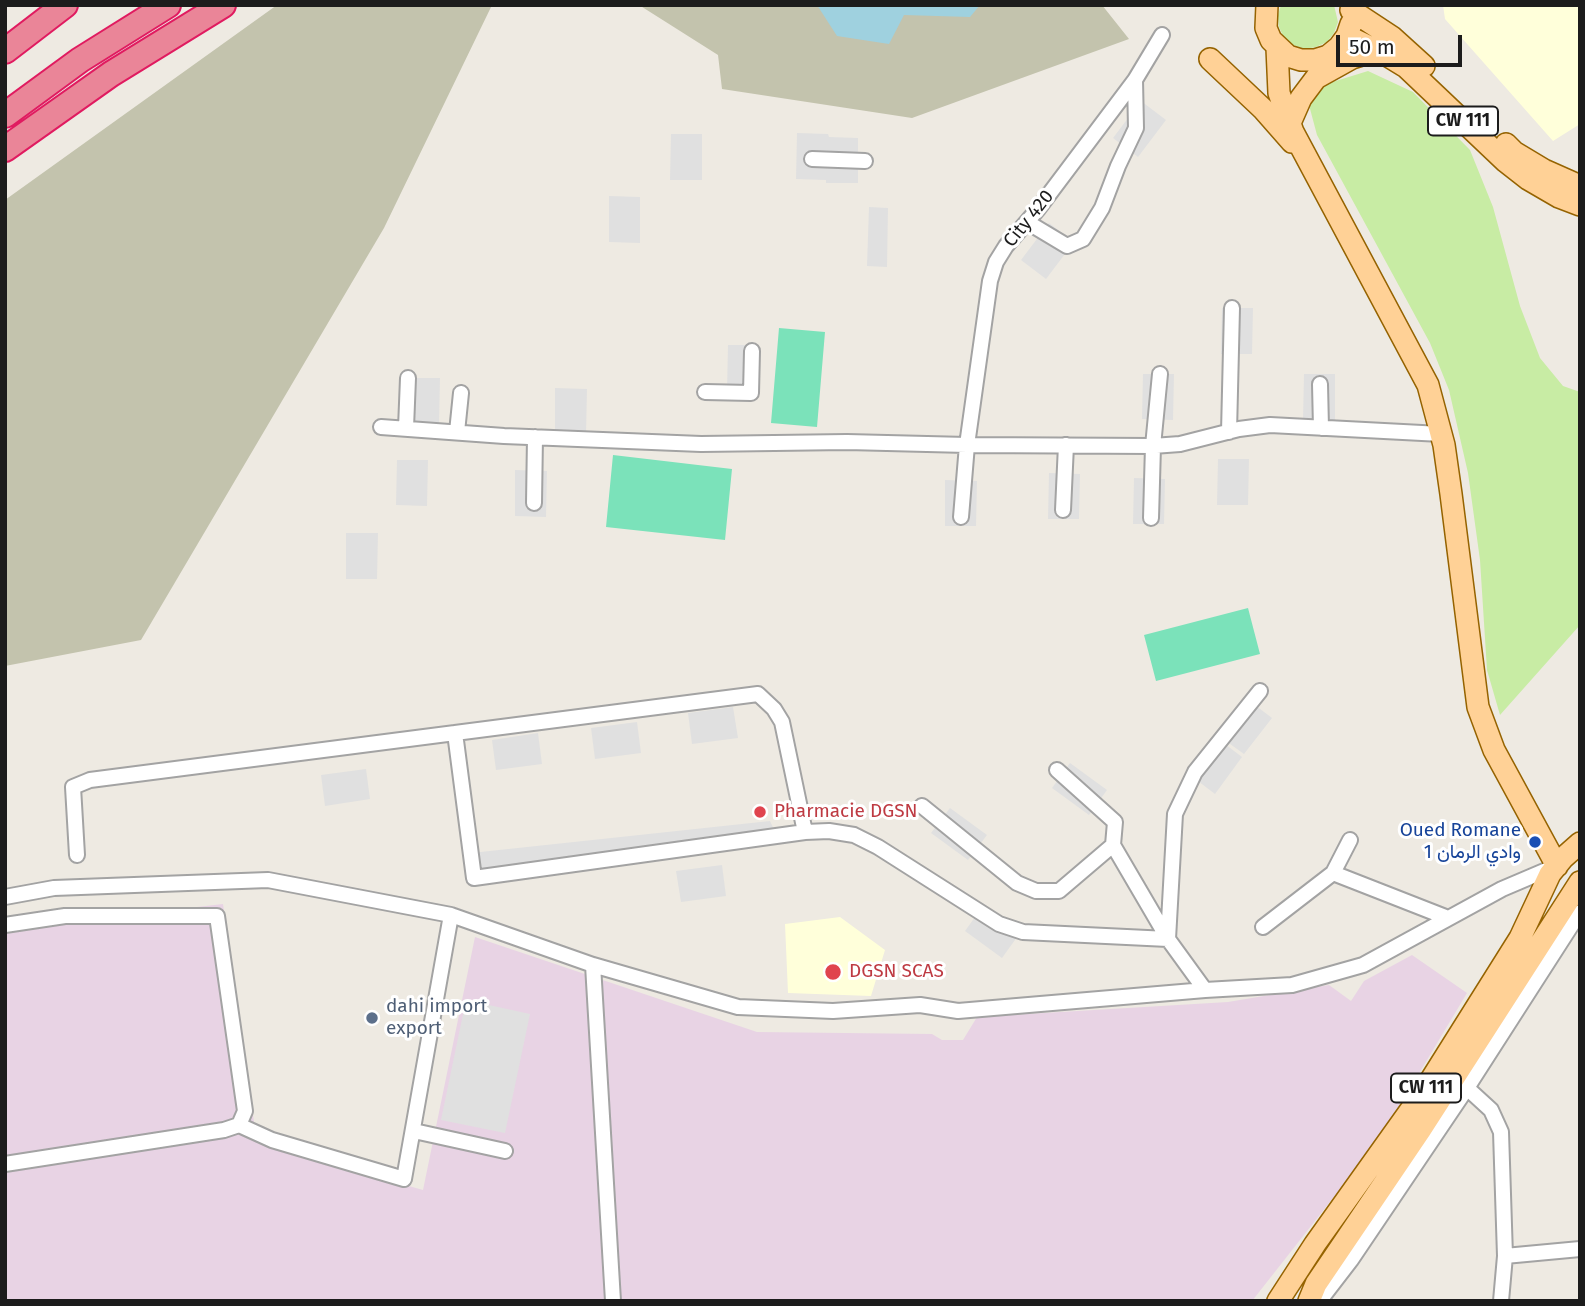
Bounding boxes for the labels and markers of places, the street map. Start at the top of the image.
place label: Pharmacie DGSN [774,801,917,823]
marker: Pharmacie DGSN [752,804,768,820]
place label: Oued Romane 1 وادي الرمان [1400,820,1521,864]
marker: Oued Romane 1 وادي الرمان [1527,834,1543,850]
place label: DGSN SCAS [849,961,944,983]
marker: DGSN SCAS [823,962,843,982]
place label: dahi import export [386,996,487,1040]
marker: dahi import export [364,1010,380,1026]

